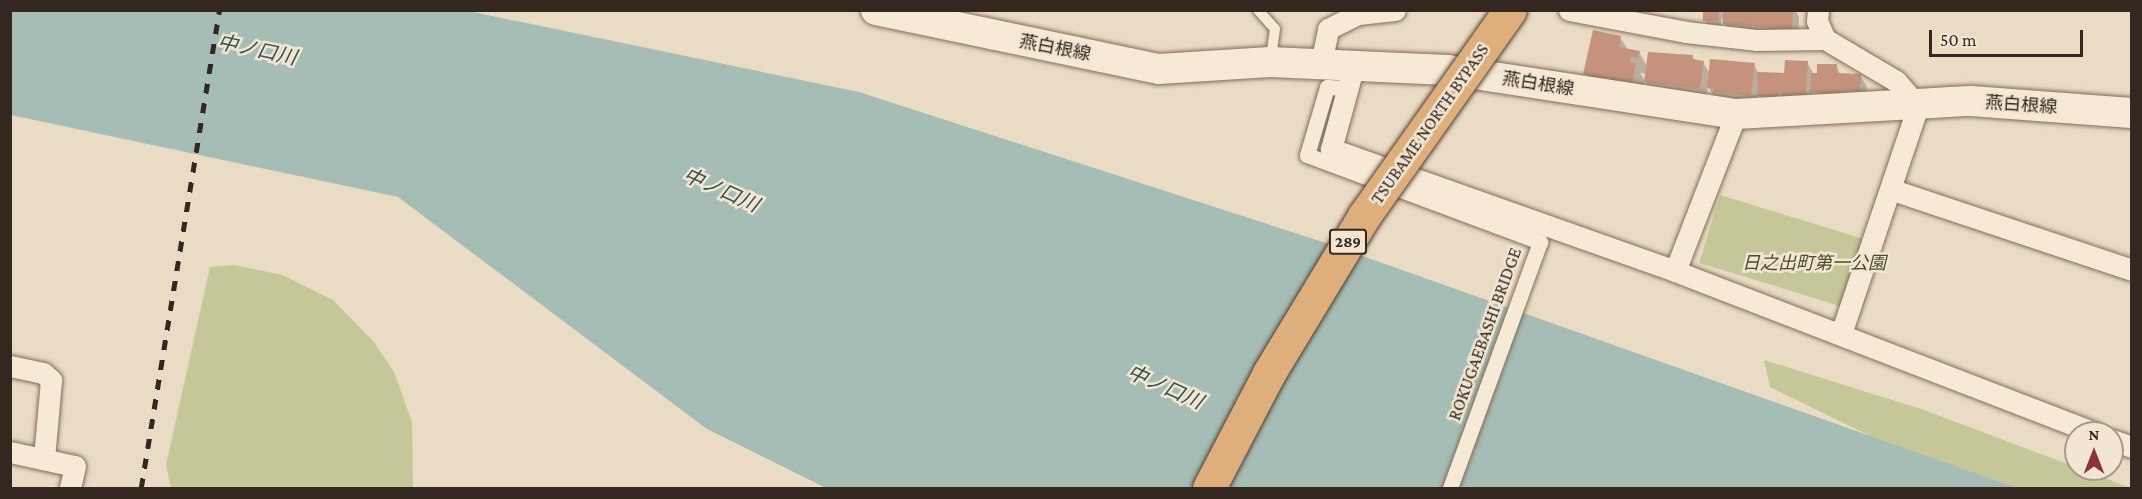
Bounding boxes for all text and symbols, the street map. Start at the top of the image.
scale bar [1932,18,2086,56]
water label: 中ノ口川 [215,30,299,70]
text: 50 m [1940,30,1977,50]
street label: 燕白根線 [1018,31,1092,65]
street label: TSUBAME NORTH BYPASS [1366,40,1494,208]
street label: 燕白根線 [1501,68,1575,100]
street label: 燕白根線 [1984,92,2058,118]
water label: 中ノ口川 [680,163,762,217]
road number: 289 [1328,229,1368,255]
street label: ROKUGAEBASHI BRIDGE [1444,245,1526,423]
park label: 日之出町第一公園 [1742,252,1886,274]
water label: 中ノ口川 [1124,360,1206,414]
north arrow [2064,421,2124,481]
text: N [2089,426,2099,443]

